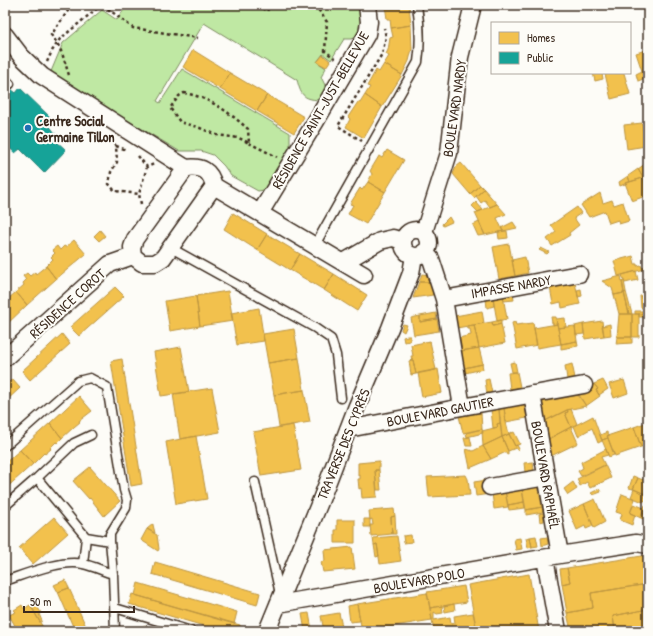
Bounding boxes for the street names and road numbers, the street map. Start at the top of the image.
street label: RÉSIDENCE SAINT-JUST-BELLEVUE [267,28,373,192]
street label: BOULEVARD NARDY [438,57,470,158]
street label: RÉSIDENCE COROT [25,264,109,342]
street label: IMPASSE NARDY [470,269,553,302]
street label: TRAVERSE DES CYPRÈS [312,385,374,502]
street label: BOULEVARD GAUTIER [385,391,495,431]
street label: BOULEVARD RAPHAËL [527,419,565,531]
street label: BOULEVARD POLO [372,563,466,597]

